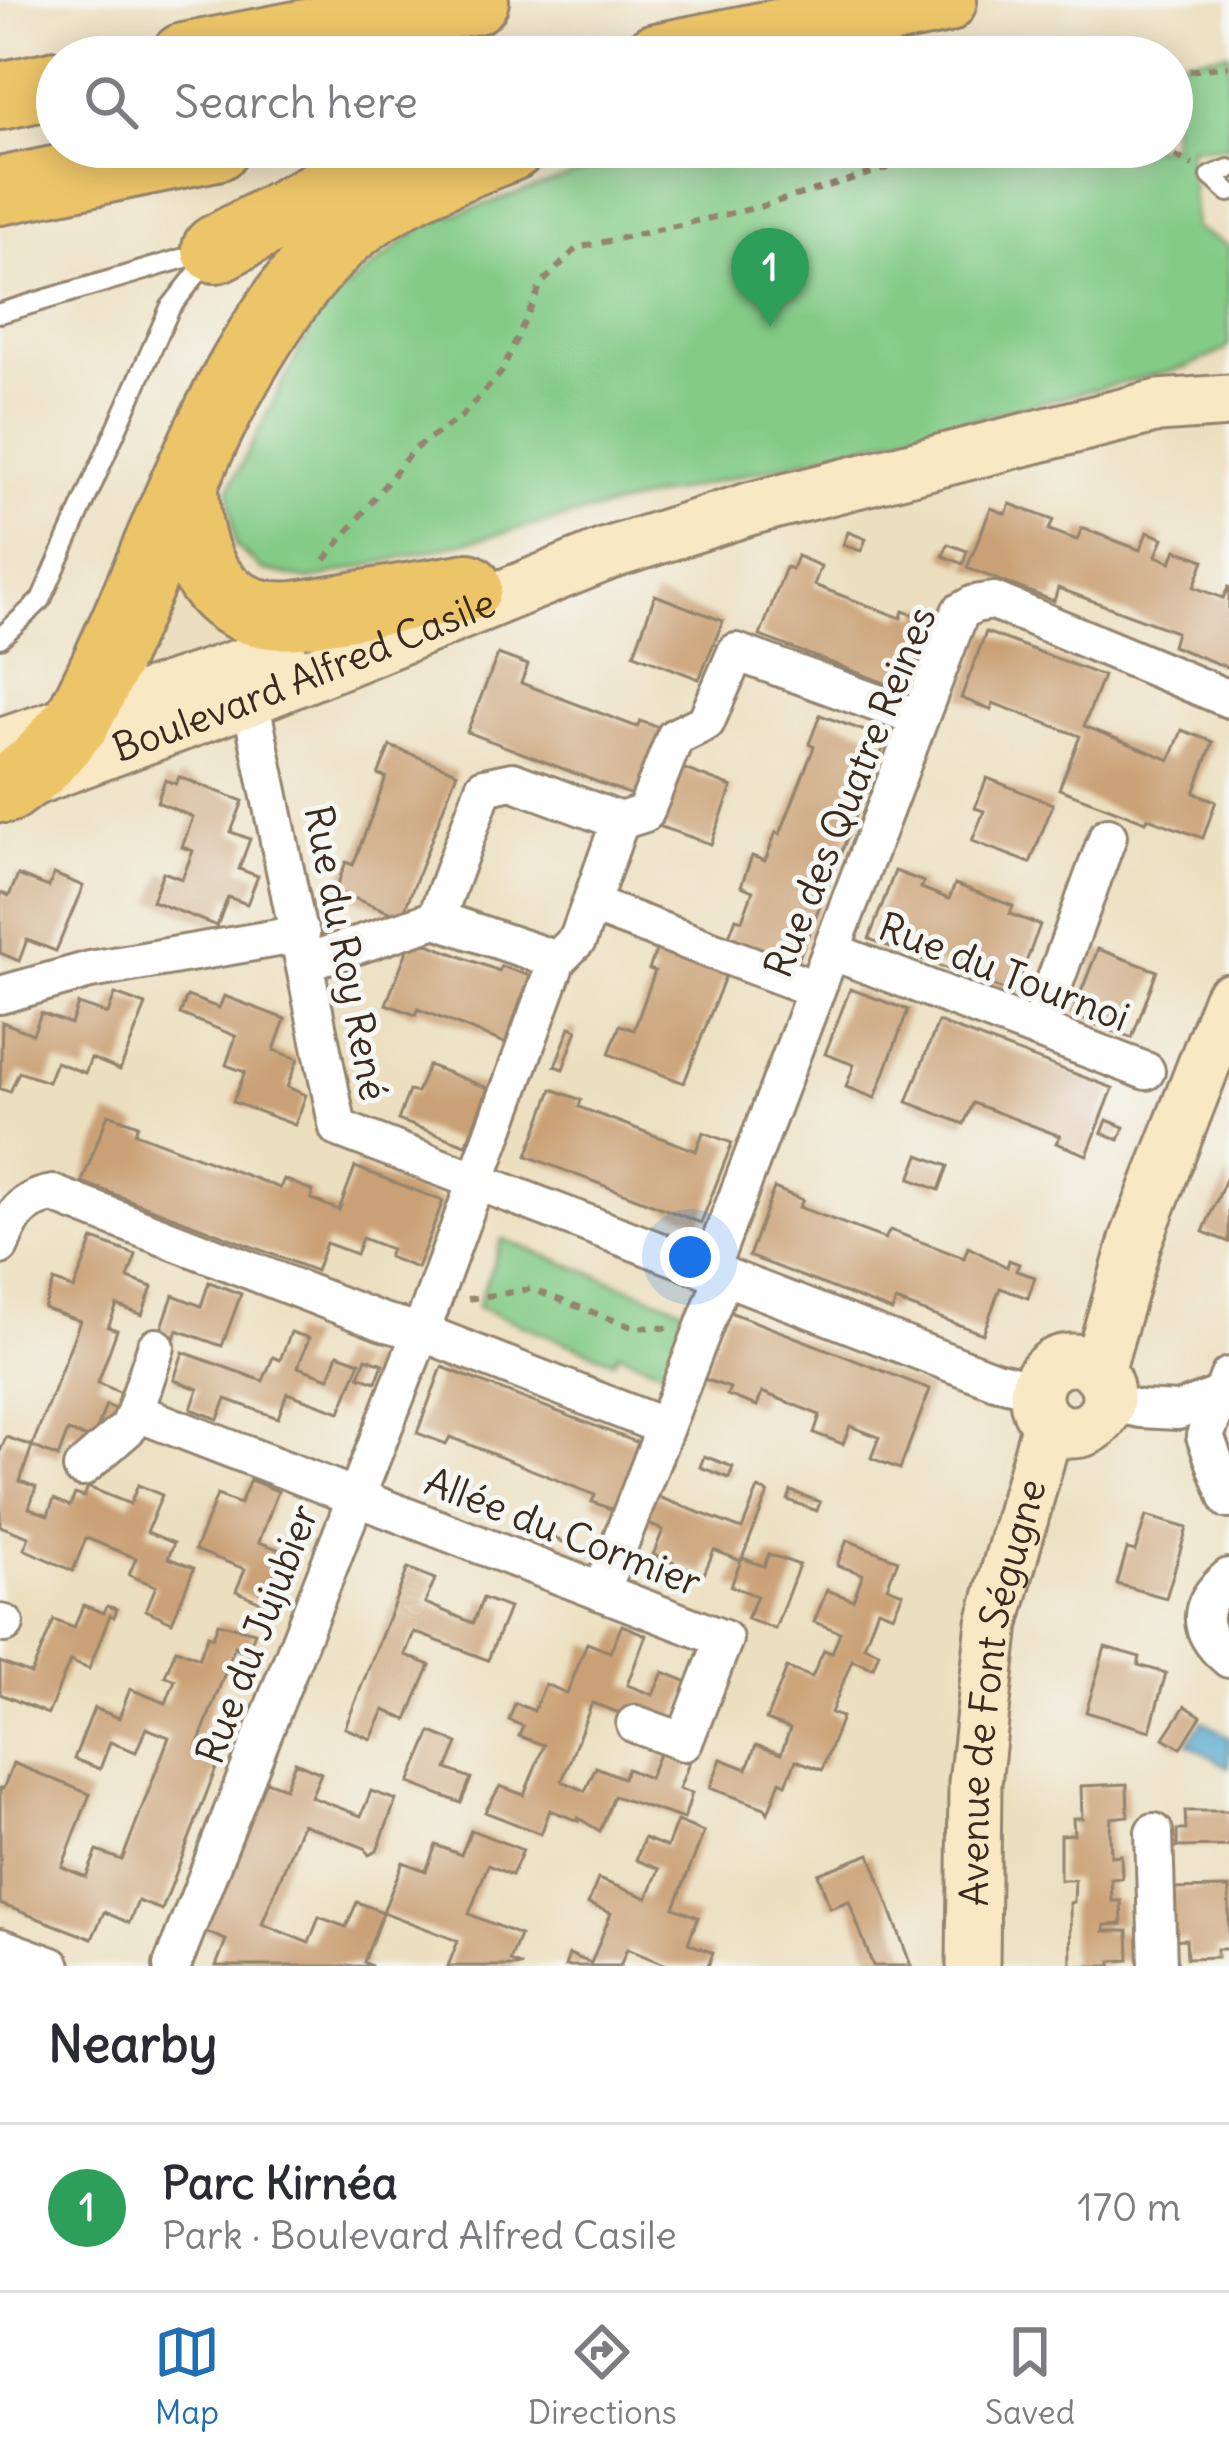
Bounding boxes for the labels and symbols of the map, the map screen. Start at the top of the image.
pin: 1 [731,228,809,327]
street label: Boulevard Alfred Casile [106,578,502,772]
street label: Rue des Quatre Reines [753,599,947,985]
street label: Rue du Roy René [293,802,399,1104]
street label: Rue du Tournoi [872,902,1136,1042]
your location [660,1227,720,1287]
street label: Allée du Cormier [418,1457,708,1607]
street label: Avenue de Font Ségugne [949,1474,1056,1907]
street label: Rue du Jujubier [185,1497,329,1771]

